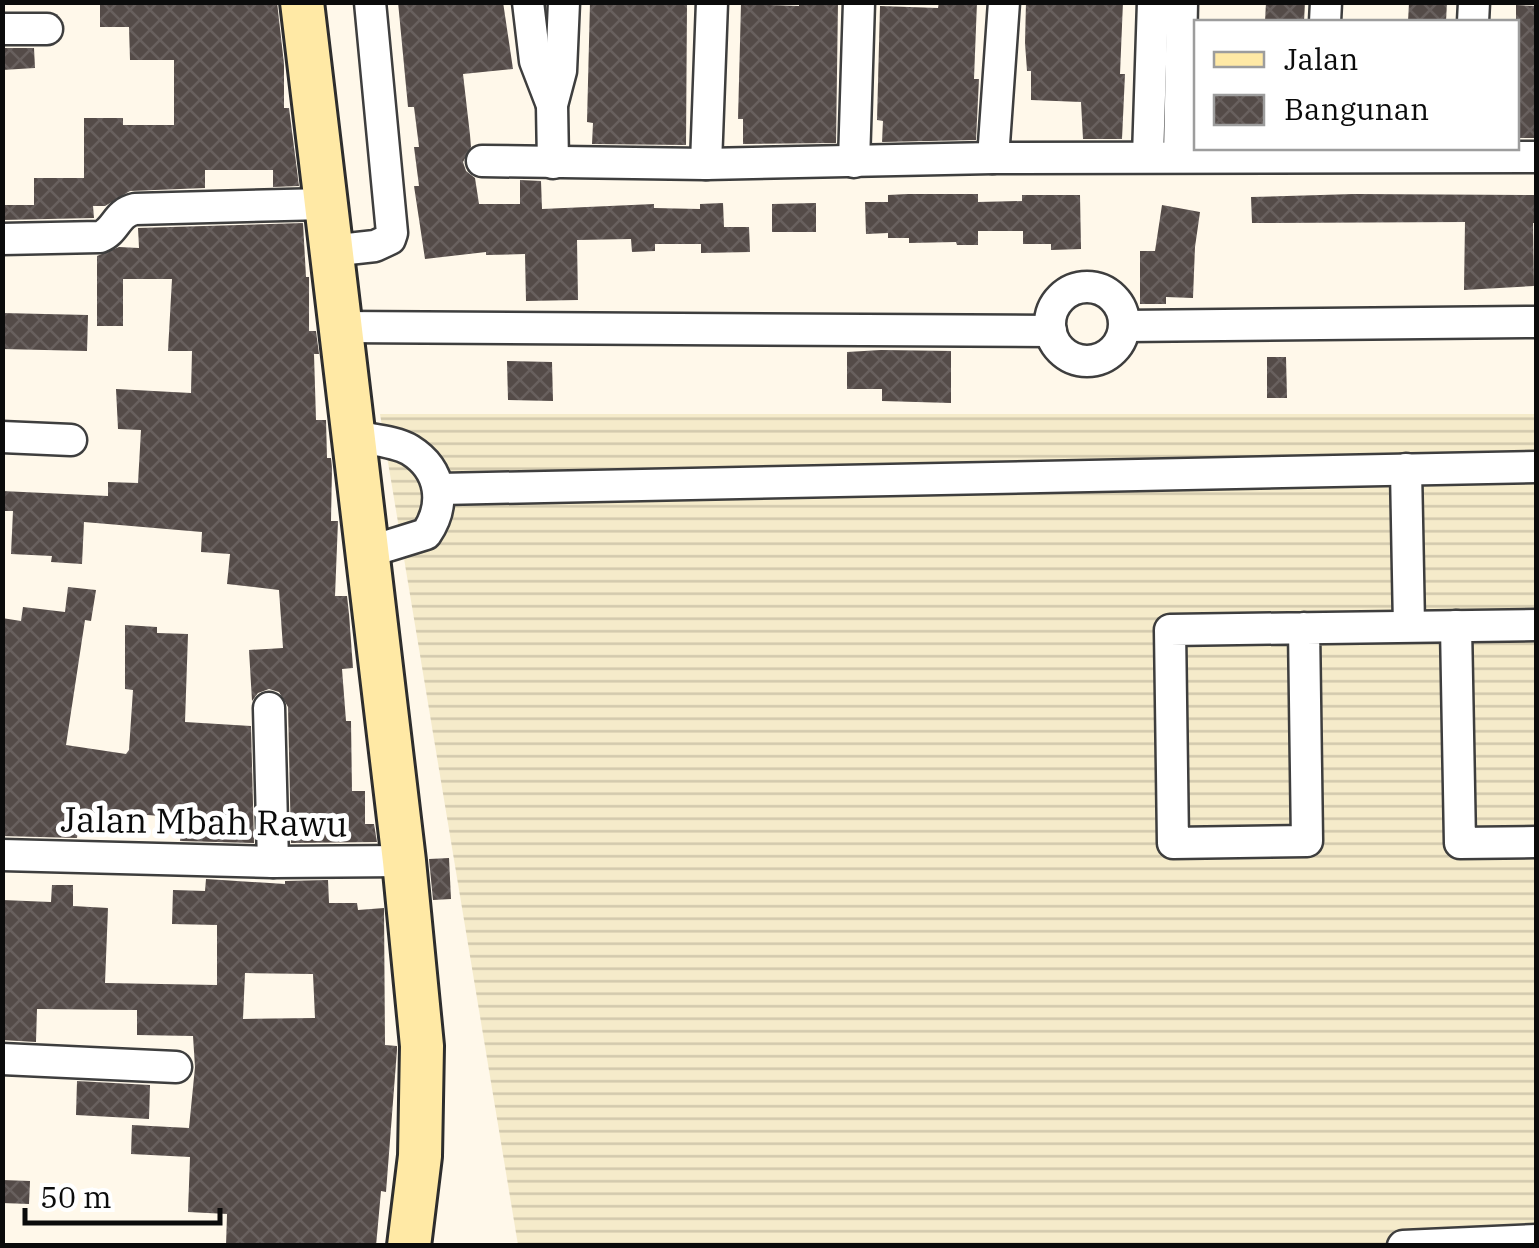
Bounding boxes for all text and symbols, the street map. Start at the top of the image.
legend [1194,20,1519,150]
text: Jalan [1284,39,1359,78]
text: Bangunan [1284,89,1429,128]
street label: Jalan Mbah Rawu [60,795,348,847]
scale bar [25,1163,220,1225]
text: 50 m [40,1177,112,1216]

